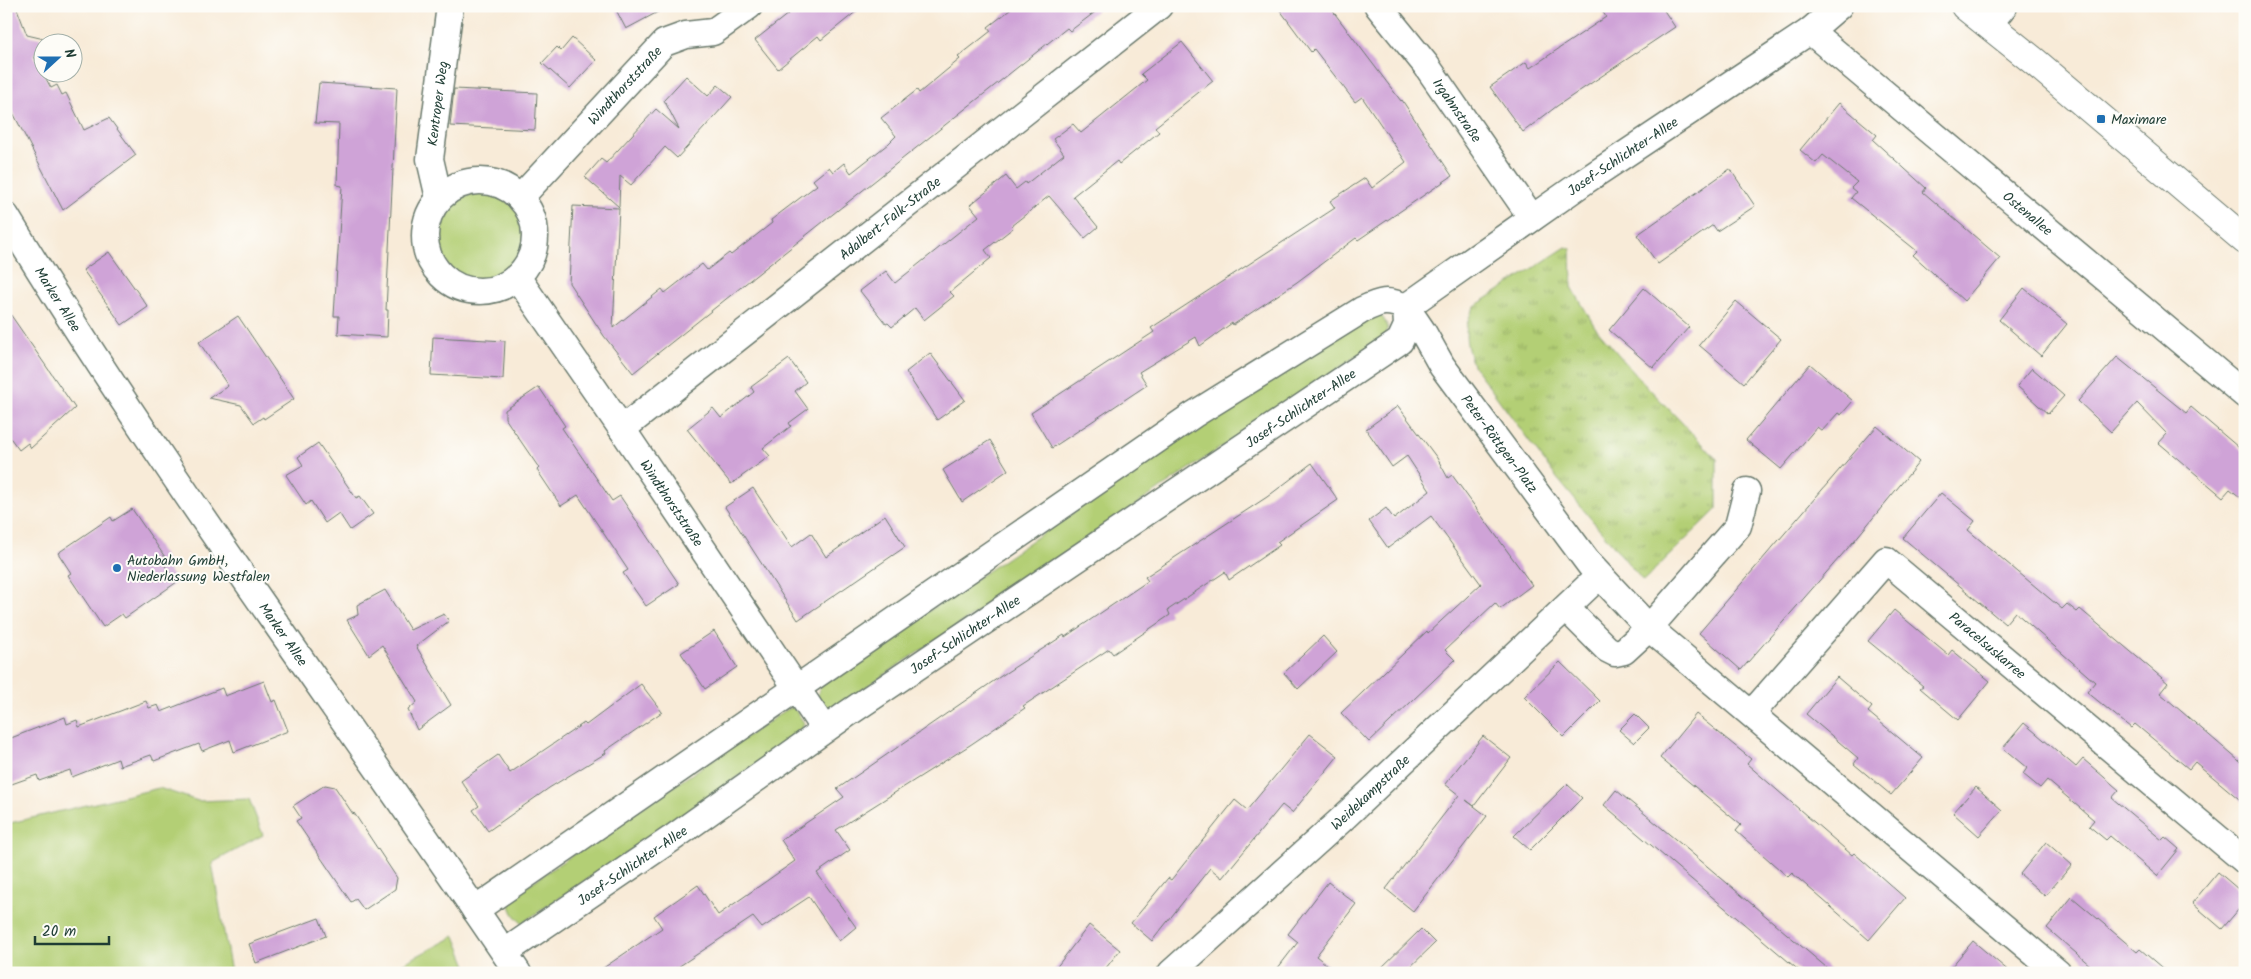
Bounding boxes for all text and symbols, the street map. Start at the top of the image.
north arrow [32,32,82,82]
street label: Windthorststraße [583,41,669,130]
text: N [57,46,81,62]
street label: Kentroper Weg [422,60,455,148]
street label: Irgahnstraße [1426,74,1487,148]
place label: Maximare [2111,109,2167,131]
street label: Josef-Schlichter-Allee [1563,111,1684,202]
marker: Maximare [2095,113,2107,125]
street label: Adalbert-Falk-Straße [835,171,947,266]
street label: Ostenallee [1997,186,2058,242]
street label: Marker Allee [28,263,86,337]
street label: Josef-Schlichter-Allee [1241,363,1362,454]
street label: Peter-Röttgen-Platz [1455,390,1543,498]
street label: Windthorststraße [634,455,709,552]
place label: Autobahn GmbH, Niederlassung Westfalen [127,550,270,588]
marker: Autobahn GmbH, Niederlassung Westfalen [111,562,123,574]
street label: Josef-Schlichter-Allee [906,590,1026,681]
street label: Marker Allee [253,598,313,672]
street label: Paracelsuskarree [1943,607,2031,685]
street label: Weidekampstraße [1326,750,1416,836]
street label: Josef-Schlichter-Allee [573,820,693,912]
scale bar [35,914,109,946]
text: 20 m [42,920,76,944]

